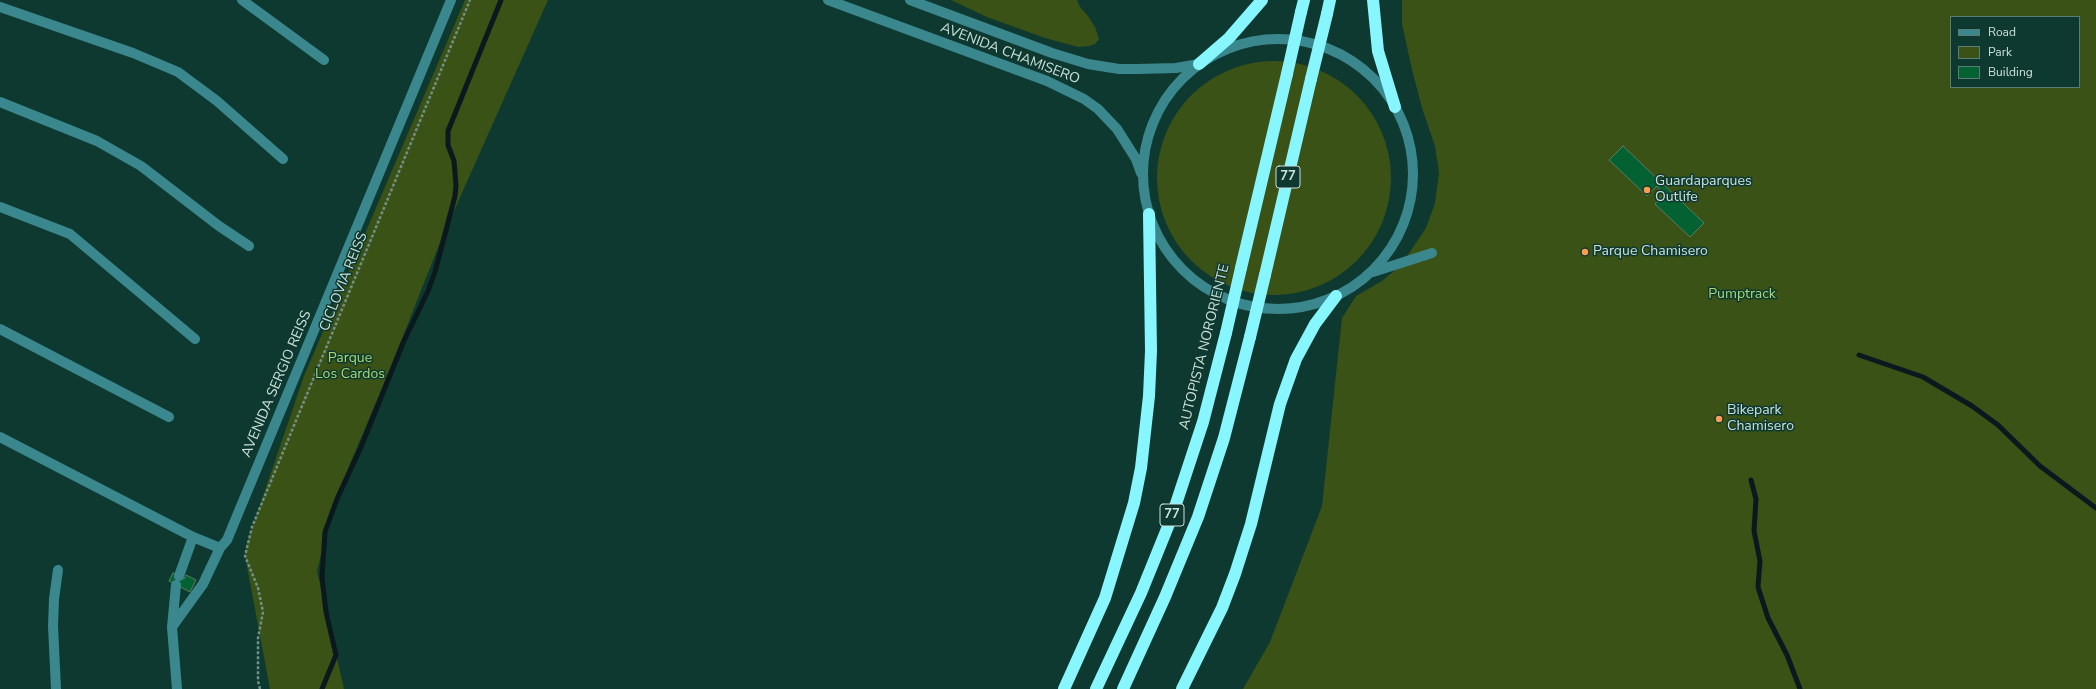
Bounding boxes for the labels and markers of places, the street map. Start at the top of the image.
place label: Guardaparques Outlife [1655,174,1752,206]
marker: Guardaparques Outlife [1642,185,1652,195]
place label: Parque Chamisero [1593,244,1708,260]
marker: Parque Chamisero [1580,247,1590,257]
place label: Bikepark Chamisero [1727,403,1794,436]
marker: Bikepark Chamisero [1714,414,1724,424]

